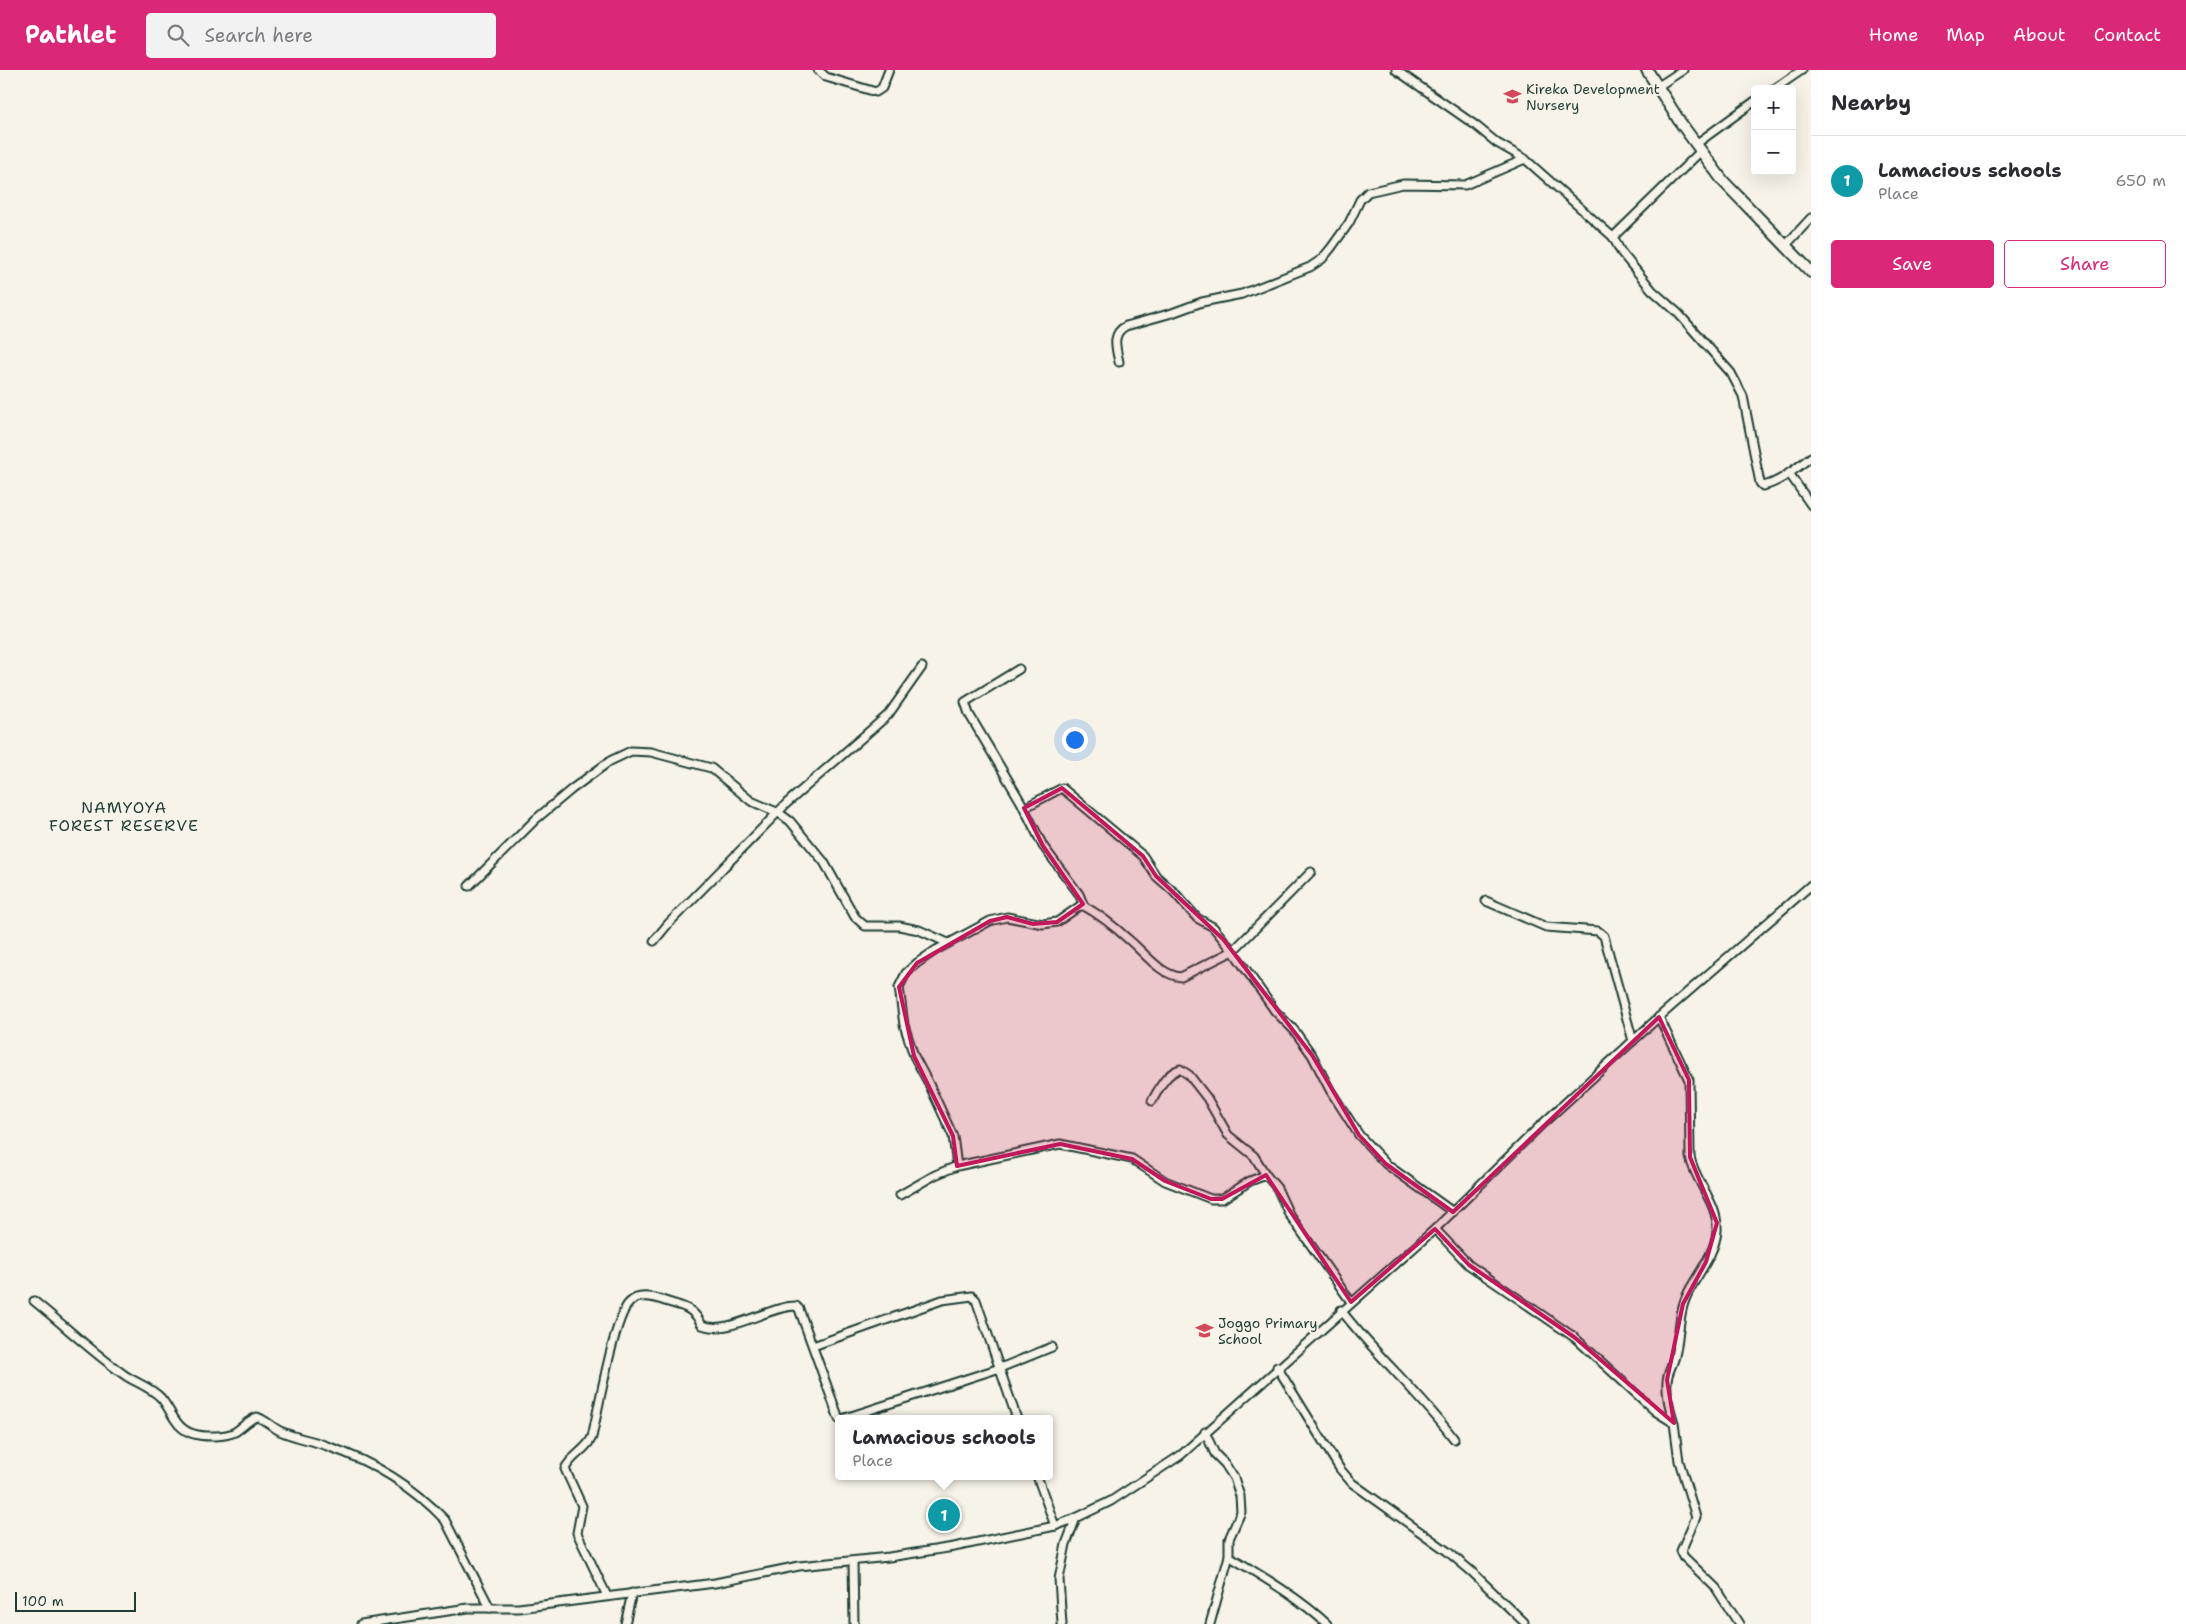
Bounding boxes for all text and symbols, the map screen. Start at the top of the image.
search box [146,13,496,58]
text: Pathlet [25,19,116,51]
icon: search [164,21,192,49]
text: Search here [204,23,313,48]
text: Home [1869,23,1918,47]
text: Map [1946,23,1985,47]
text: About [2013,23,2066,47]
text: Contact [2094,23,2161,47]
place label: Kireka Development Nursery [1526,80,1660,114]
map controls [1751,85,1796,175]
button: + [1751,85,1796,130]
school or university icon: Kireka Development Nursery [1502,87,1522,107]
text: Nearby [1831,89,1911,117]
button: − [1751,130,1796,175]
text: Lamacious schools [1878,158,2062,183]
text: 1 [1843,170,1851,191]
text: 650 m [2115,170,2166,191]
text: Place [1878,183,1919,204]
button: Save [1831,240,1994,288]
button: Share [2004,240,2166,288]
your location [1062,727,1088,753]
district label: NAMYOYA FOREST RESERVE [49,797,199,836]
place label: Joggo Primary School [1218,1314,1318,1348]
school or university icon: Joggo Primary School [1194,1321,1214,1341]
popup [835,1415,1053,1480]
text: Lamacious schools [852,1425,1036,1450]
text: Place [852,1450,893,1471]
pin: 1 [928,1496,960,1534]
scale bar [15,1589,136,1612]
text: 100 m [22,1592,64,1610]

